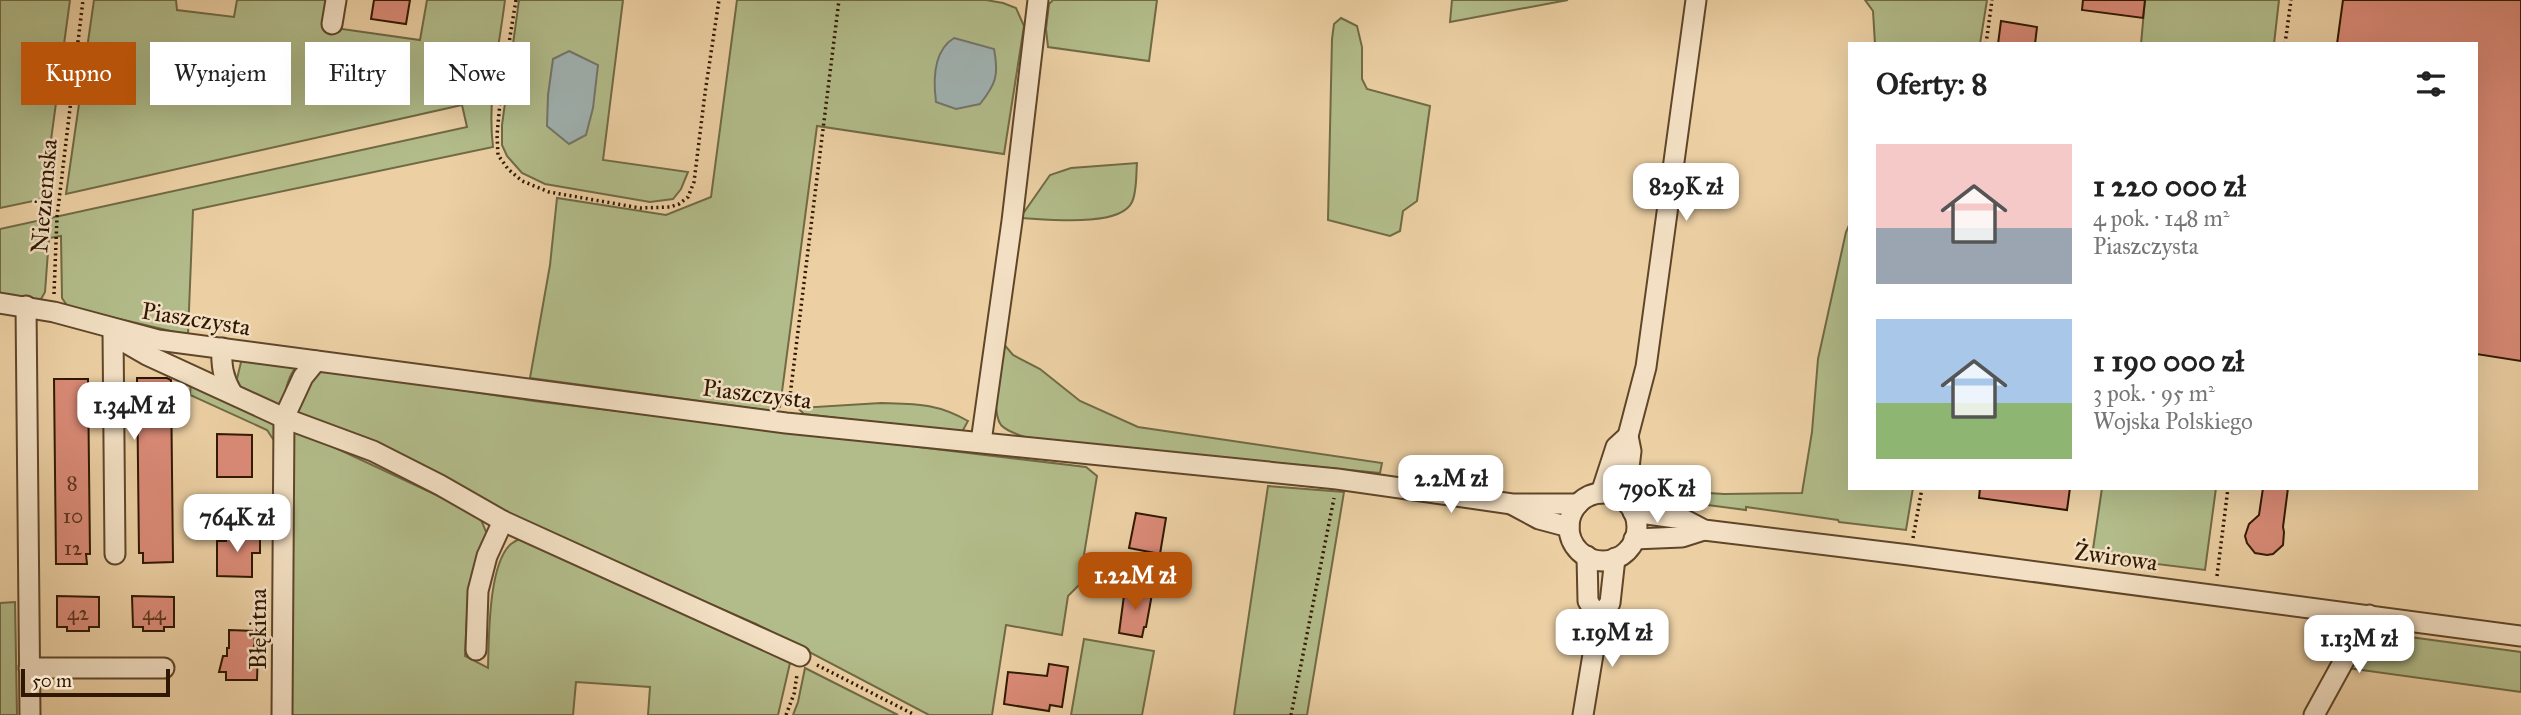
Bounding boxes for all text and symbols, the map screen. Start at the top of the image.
chip: Kupno [21,42,136,105]
chip: Wynajem [150,42,291,105]
chip: Filtry [305,42,410,105]
chip: Nowe [424,42,530,105]
icon: filters [2412,65,2450,103]
text: Oferty: 8 [1876,66,1987,102]
street label: Nieziemska [24,137,64,254]
pin: 829K zł [1621,164,1751,223]
text: 1 220 000 zł [2093,168,2246,204]
text: 829K zł [1649,172,1723,200]
icon: home [1932,172,2016,256]
text: 4 pok. · 148 m² [2093,204,2229,232]
text: Piaszczysta [2093,232,2199,260]
street label: Piaszczysta [139,296,254,343]
text: 1 190 000 zł [2093,343,2244,379]
icon: home [1932,347,2016,431]
street label: Piaszczysta [701,372,814,416]
text: 3 pok. · 95 m² [2093,379,2215,407]
pin: 1.34M zł [62,382,206,442]
text: 1.34M zł [93,391,175,419]
text: Wojska Polskiego [2093,407,2253,435]
pin: 2.2M zł [1386,456,1516,515]
text: 2.2M zł [1414,464,1488,492]
pin: 790K zł [1592,466,1722,525]
house number: 8 [66,470,78,496]
text: 790K zł [1619,474,1695,502]
pin: 764K zł [172,494,302,554]
house number: 10 [63,503,83,529]
text: 764K zł [200,503,274,531]
house number: 12 [64,535,83,561]
street label: Żwirowa [2072,536,2160,578]
pin: 1.22M zł [1063,552,1207,612]
text: 1.22M zł [1094,561,1176,589]
street label: Błękitna [243,587,273,670]
house number: 42 [67,600,90,626]
house number: 44 [142,600,167,626]
pin: 1.19M zł [1540,610,1684,669]
pin: 1.13M zł [2287,616,2431,675]
text: 1.19M zł [1572,618,1652,646]
text: 1.13M zł [2320,624,2398,652]
scale bar [21,666,170,698]
text: 50 m [32,669,72,692]

